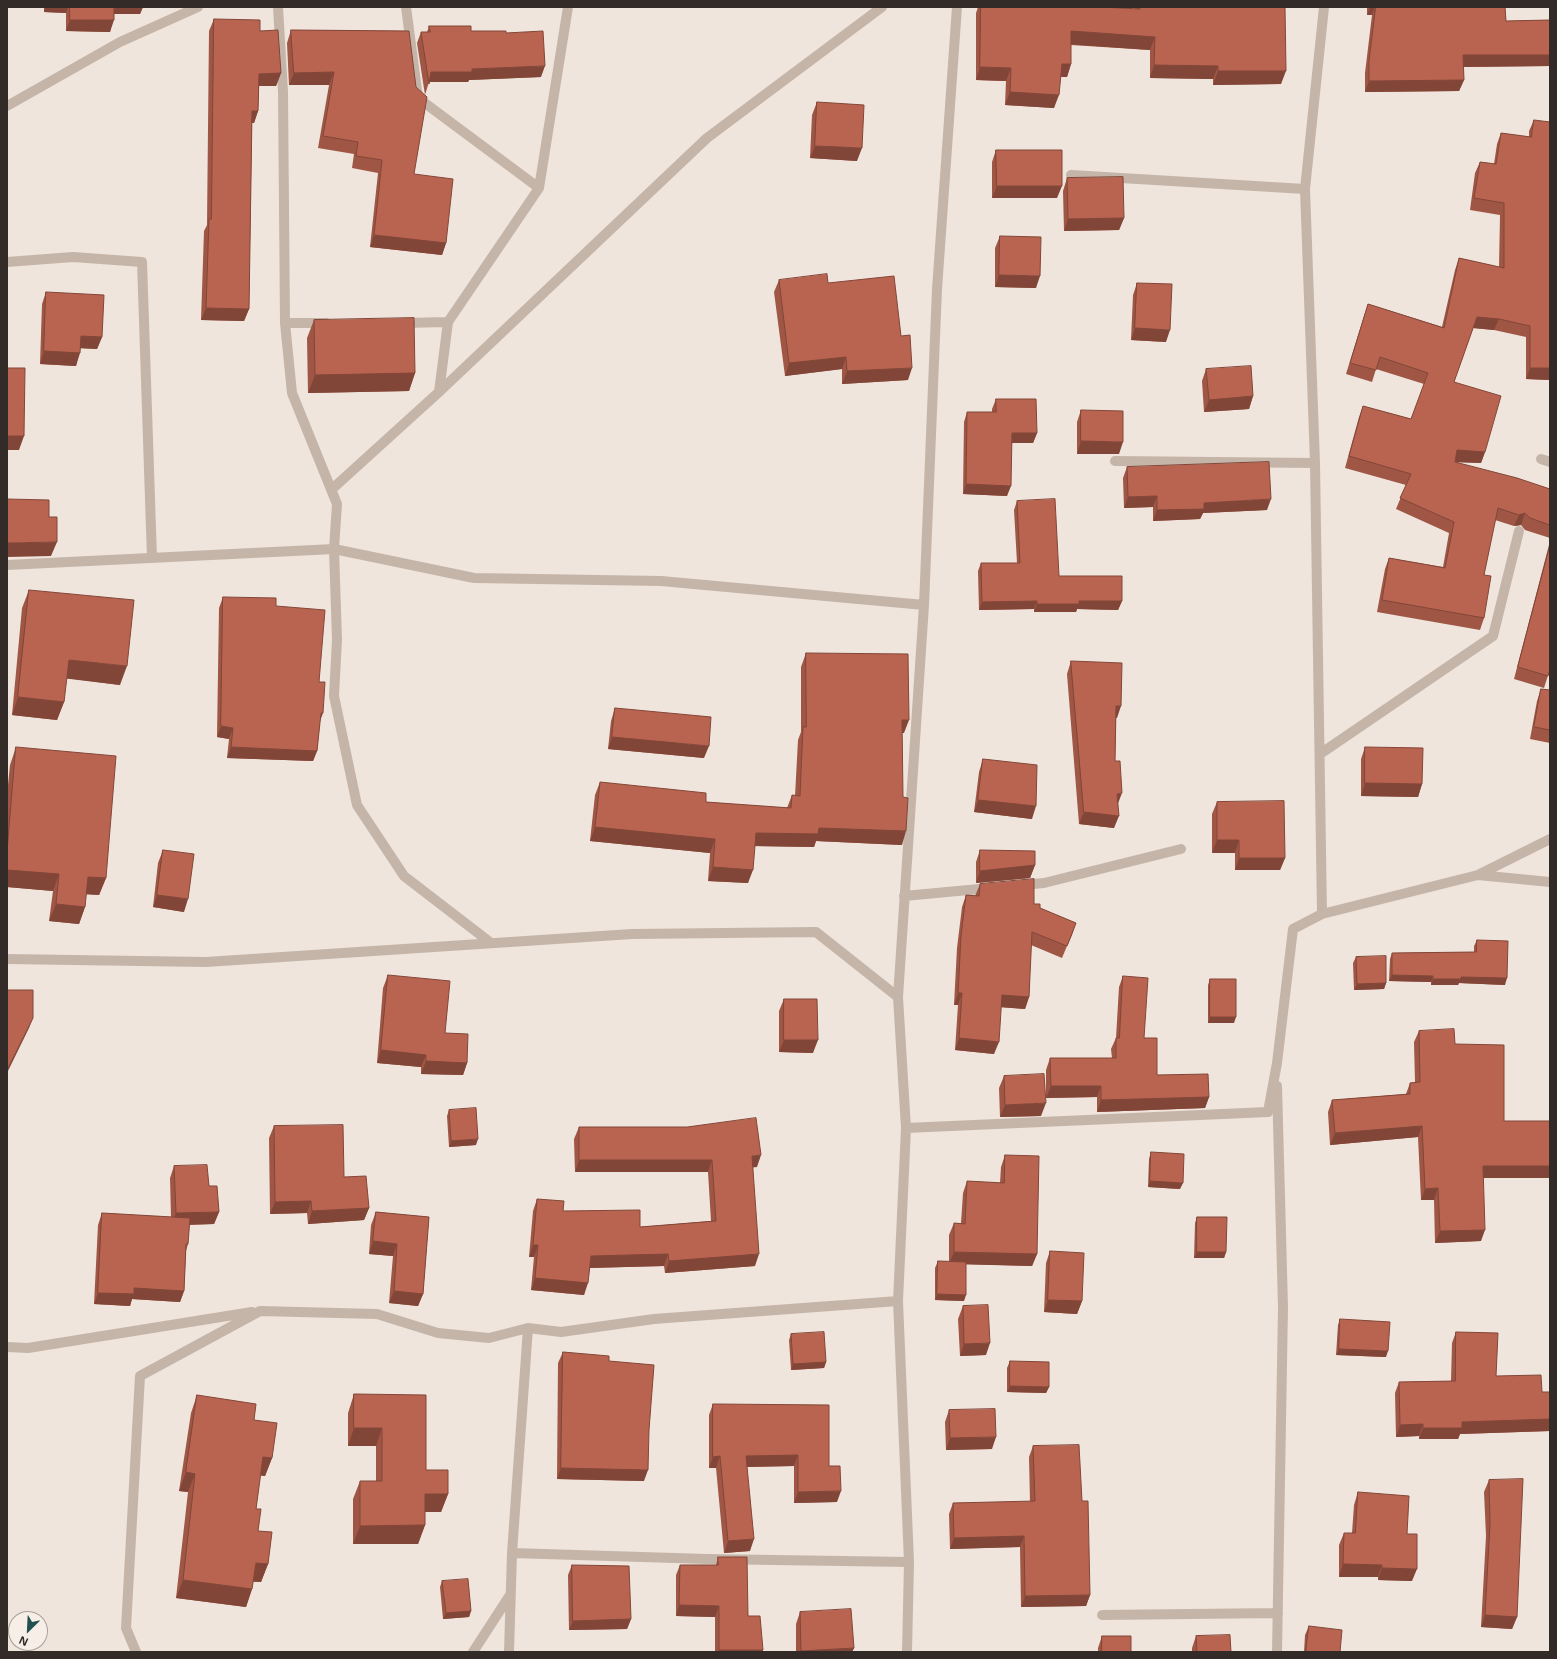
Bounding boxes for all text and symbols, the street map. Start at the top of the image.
north arrow [8,1611,48,1651]
text: N [16,1633,30,1650]

